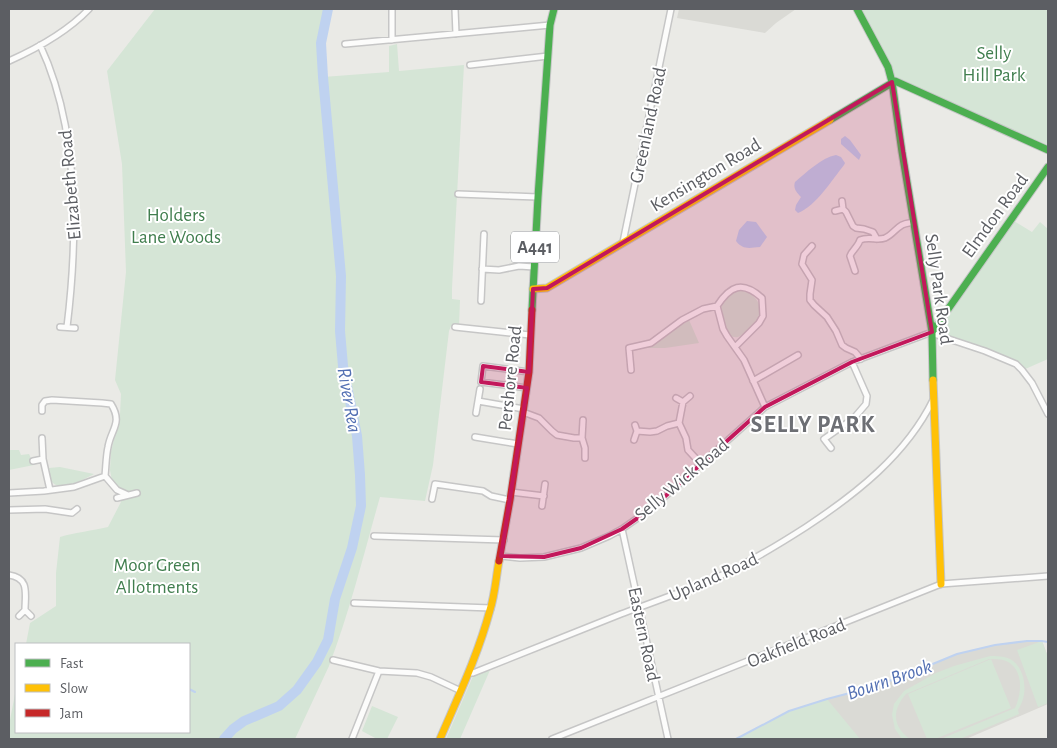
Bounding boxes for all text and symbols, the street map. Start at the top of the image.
park label: Selly Hill Park [963,44,1026,85]
street label: Greenland Road [627,65,670,185]
street label: Elizabeth Road [56,129,85,241]
street label: Kensington Road [647,135,764,216]
street label: Elmdon Road [959,170,1032,261]
park label: Holders Lane Woods [131,206,221,247]
road number: A441 [511,232,559,262]
street label: Selly Park Road [921,233,956,346]
street label: Pershore Road [496,324,525,432]
water label: River Rea [333,366,365,434]
district label: SELLY PARK [750,413,876,437]
street label: Selly Wick Road [631,435,733,525]
street label: Upland Road [666,549,761,605]
park label: Moor Green Allotments [114,556,200,597]
street label: Eastern Road [624,585,663,683]
street label: Oakfield Road [745,615,849,672]
legend [15,643,190,733]
text: Fast [60,656,84,671]
water label: Bourn Brook [844,656,934,704]
text: Slow [60,681,88,696]
text: Jam [60,706,83,721]

